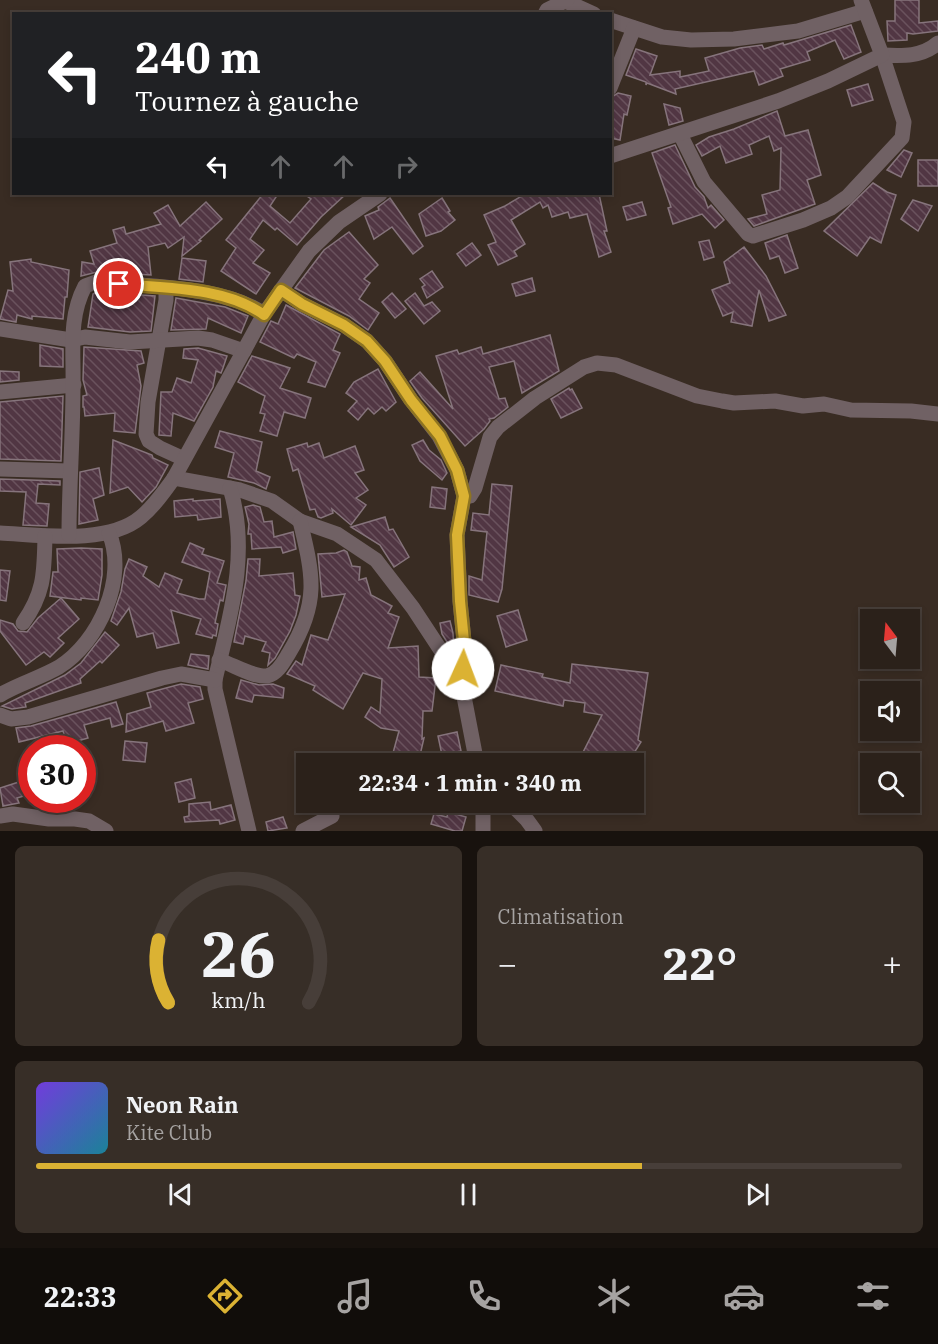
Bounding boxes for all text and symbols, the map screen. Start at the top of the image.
text: 240 m [135,30,261,85]
icon: left [36,36,114,114]
text: Tournez à gauche [135,83,359,118]
icon: left [201,150,234,183]
icon: ahead [264,150,297,183]
icon: ahead [327,150,360,183]
icon: right [390,150,423,183]
pin [93,258,144,309]
icon: arrive [102,267,135,300]
north arrow [860,609,920,669]
map controls [860,609,920,813]
position arrow [431,637,495,701]
button: sound [860,681,920,741]
speed limit sign: 30 [18,735,96,813]
button: search [860,753,920,813]
text: 22:34 · 1 min · 340 m [358,768,582,797]
text: Climatisation [498,903,624,930]
text: 26 [201,913,276,994]
text: 22° [662,934,737,992]
text: − [498,942,517,985]
text: + [882,942,902,985]
text: km/h [211,986,265,1014]
text: Neon Rain [126,1090,239,1119]
text: Kite Club [126,1119,212,1146]
icon: previous [164,1178,197,1211]
icon: pause [452,1178,485,1211]
icon: next [741,1178,774,1211]
icon: directions [204,1275,246,1317]
icon: music [334,1275,376,1317]
icon: phone [463,1275,505,1317]
icon: climate [593,1275,635,1317]
icon: car [723,1275,765,1317]
icon: filters [852,1275,894,1317]
text: 22:33 [44,1279,117,1314]

